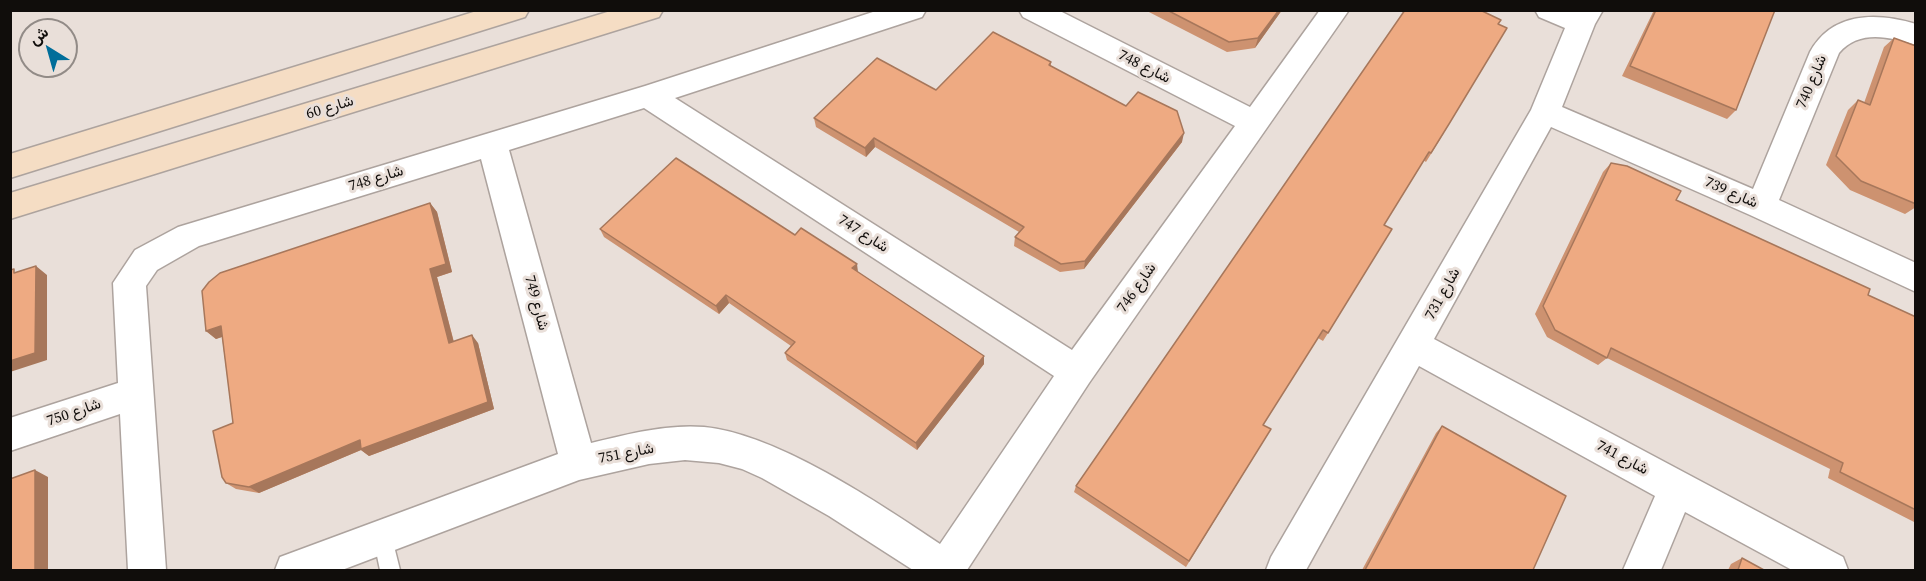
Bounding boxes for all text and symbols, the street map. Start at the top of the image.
north arrow [18,18,78,78]
text: ش [24,21,53,50]
street label: شارع 748 [1115,46,1173,88]
street label: شارع 740 [1793,53,1831,111]
street label: شارع 60 [304,92,356,124]
street label: شارع 748 [347,162,405,196]
street label: شارع 739 [1702,173,1760,213]
street label: شارع 747 [835,211,891,257]
street label: شارع 746 [1114,260,1160,316]
street label: شارع 731 [1422,265,1464,323]
street label: شارع 749 [520,274,552,332]
street label: شارع 750 [45,395,103,431]
street label: شارع 741 [1593,437,1651,479]
street label: شارع 751 [597,440,655,468]

